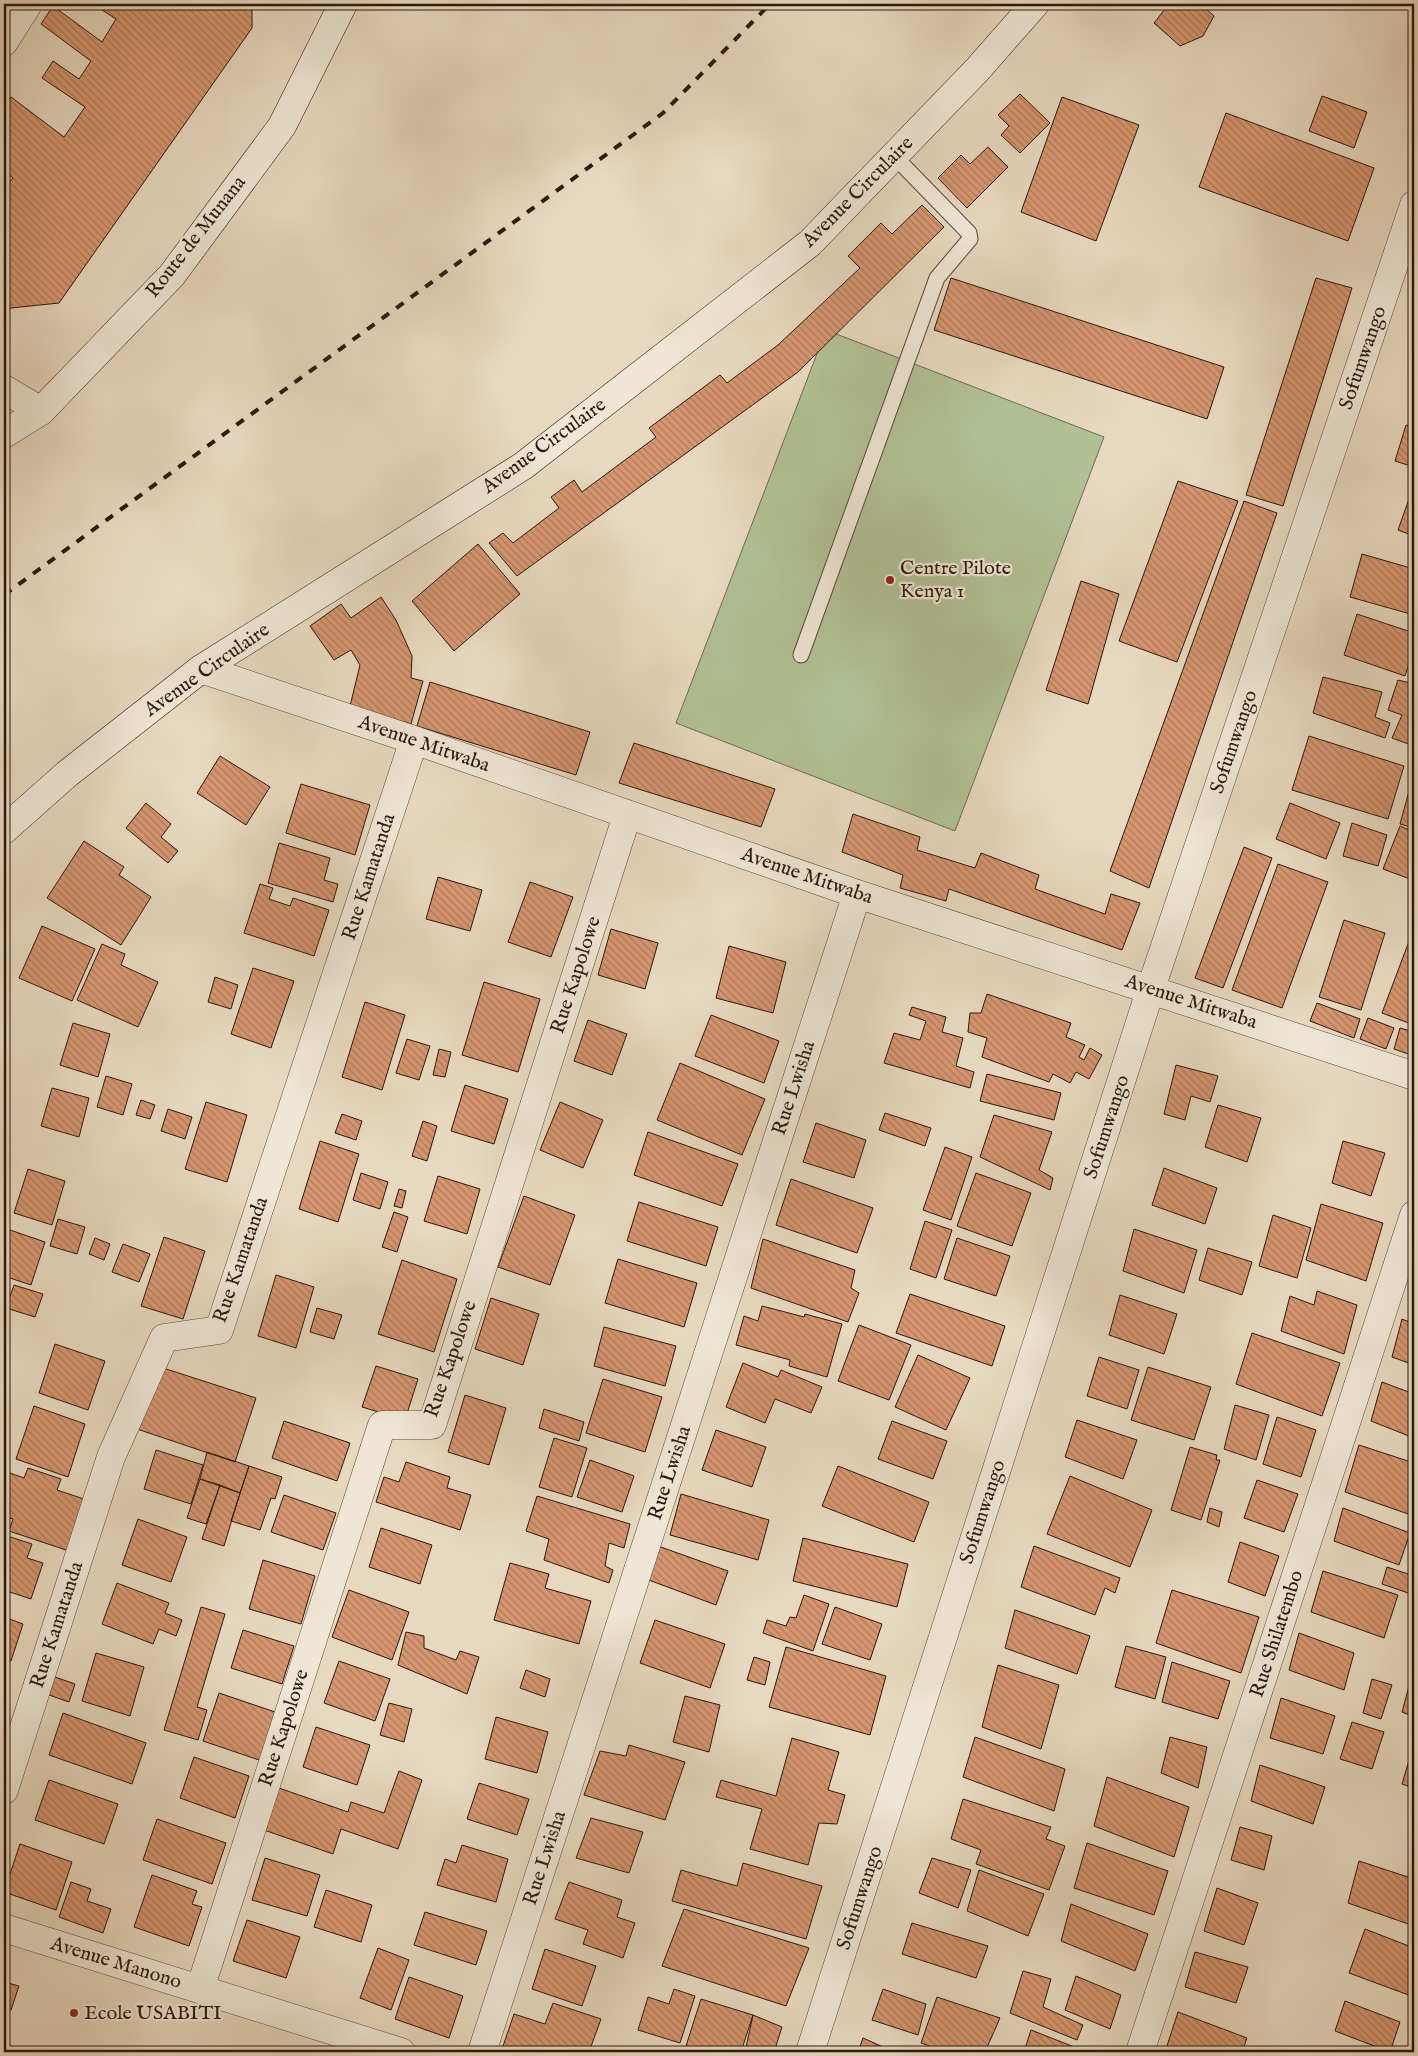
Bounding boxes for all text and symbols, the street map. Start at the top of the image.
street label: Avenue Circulaire [796,131,919,254]
street label: Route de Munana [140,171,252,303]
street label: Sofumwango [1334,303,1392,413]
street label: Avenue Circulaire [476,393,611,500]
place label: Centre Pilote Kenya 1 [900,556,1011,604]
marker: Centre Pilote Kenya 1 [884,574,896,586]
street label: Avenue Circulaire [139,618,275,723]
street label: Sofumwango [1205,687,1263,797]
street label: Avenue Mitwaba [354,709,493,778]
street label: Rue Kamatanda [337,810,401,943]
street label: Avenue Mitwaba [737,841,876,910]
street label: Rue Kapolowe [545,913,607,1037]
street label: Avenue Mitwaba [1121,969,1261,1035]
street label: Rue Lwisha [767,1037,821,1138]
street label: Sofumwango [1078,1072,1136,1182]
street label: Rue Kamatanda [208,1193,274,1326]
street label: Rue Kapolowe [419,1297,483,1421]
street label: Rue Lwisha [643,1422,697,1523]
street label: Sofumwango [954,1457,1012,1567]
street label: Rue Kamatanda [25,1558,89,1691]
street label: Rue Shilatembo [1245,1567,1309,1701]
street label: Rue Kapolowe [253,1666,315,1790]
street label: Rue Lwisha [518,1807,572,1908]
street label: Sofumwango [831,1843,889,1953]
street label: Avenue Manono [46,1931,185,1995]
place label: Ecole USABITI [84,2001,222,2026]
marker: Ecole USABITI [68,2007,80,2019]

